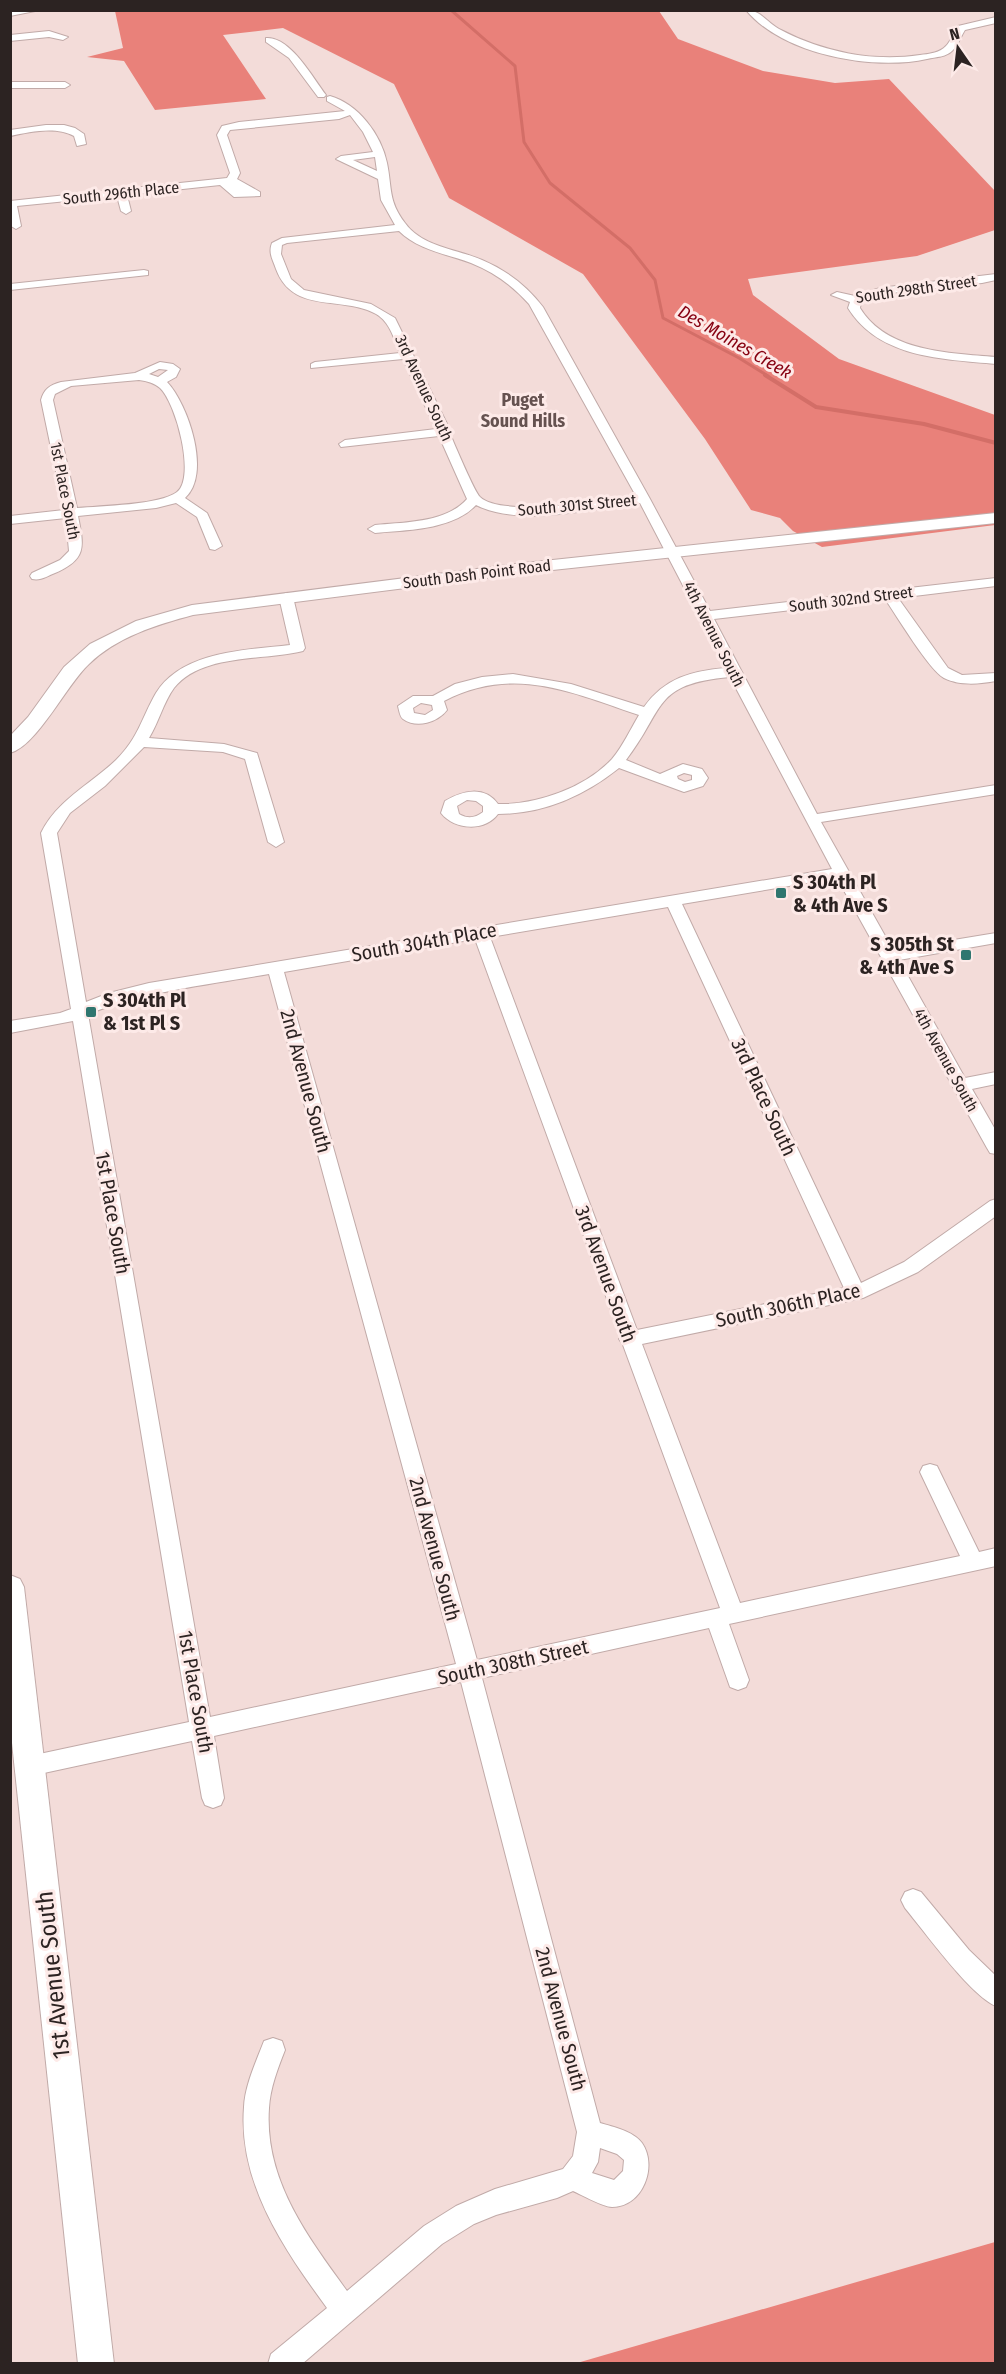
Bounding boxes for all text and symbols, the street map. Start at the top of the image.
north arrow [928,18,988,78]
text: N [948,24,961,44]
street label: South 296th Place [62,177,180,209]
street label: South 298th Street [854,271,978,307]
water label: Des Moines Creek [674,301,796,383]
street label: 3rd Avenue South [391,332,457,444]
district label: Puget Sound Hills [481,389,565,432]
street label: 1st Place South [46,441,84,541]
street label: South 301st Street [517,490,638,520]
street label: South Dash Point Road [402,555,552,593]
street label: 4th Avenue South [679,578,749,690]
street label: South 302nd Street [788,582,915,616]
place label: S 304th Pl & 4th Ave S [793,870,888,917]
marker: S 304th Pl & 4th Ave S [774,886,788,900]
street label: South 304th Place [350,917,498,967]
place label: S 305th St & 4th Ave S [859,932,955,979]
marker: S 305th St & 4th Ave S [959,948,973,962]
place label: S 304th Pl & 1st Pl S [103,988,187,1035]
marker: S 304th Pl & 1st Pl S [84,1005,98,1019]
street label: 4th Avenue South [910,1005,982,1115]
street label: 2nd Avenue South [275,1007,337,1155]
street label: 3rd Place South [726,1034,802,1160]
street label: 1st Place South [90,1150,136,1276]
street label: 3rd Avenue South [570,1202,642,1346]
street label: South 306th Place [714,1278,862,1332]
street label: 2nd Avenue South [404,1475,466,1623]
street label: 1st Place South [173,1629,219,1755]
street label: South 308th Street [436,1634,591,1690]
street label: 1st Avenue South [30,1890,76,2060]
street label: 2nd Avenue South [530,1945,592,2093]

